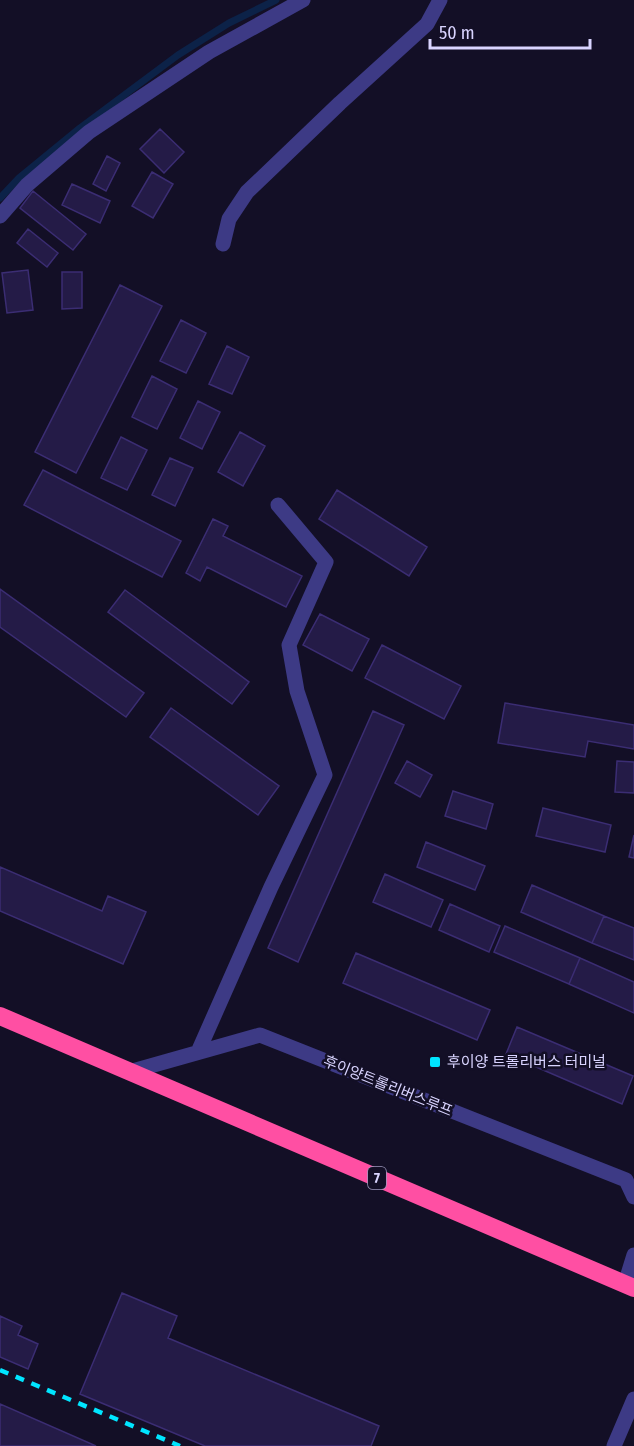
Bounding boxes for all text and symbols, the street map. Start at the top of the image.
scale bar [430,12,590,50]
text: 50 m [439,22,475,44]
street label: 후이양트롤리버스루프 [321,1052,456,1120]
place label: 후이양 트롤리버스 터미널 [447,1053,606,1071]
marker: 후이양 트롤리버스 터미널 [428,1055,442,1069]
road number: 7 [368,1167,386,1189]

